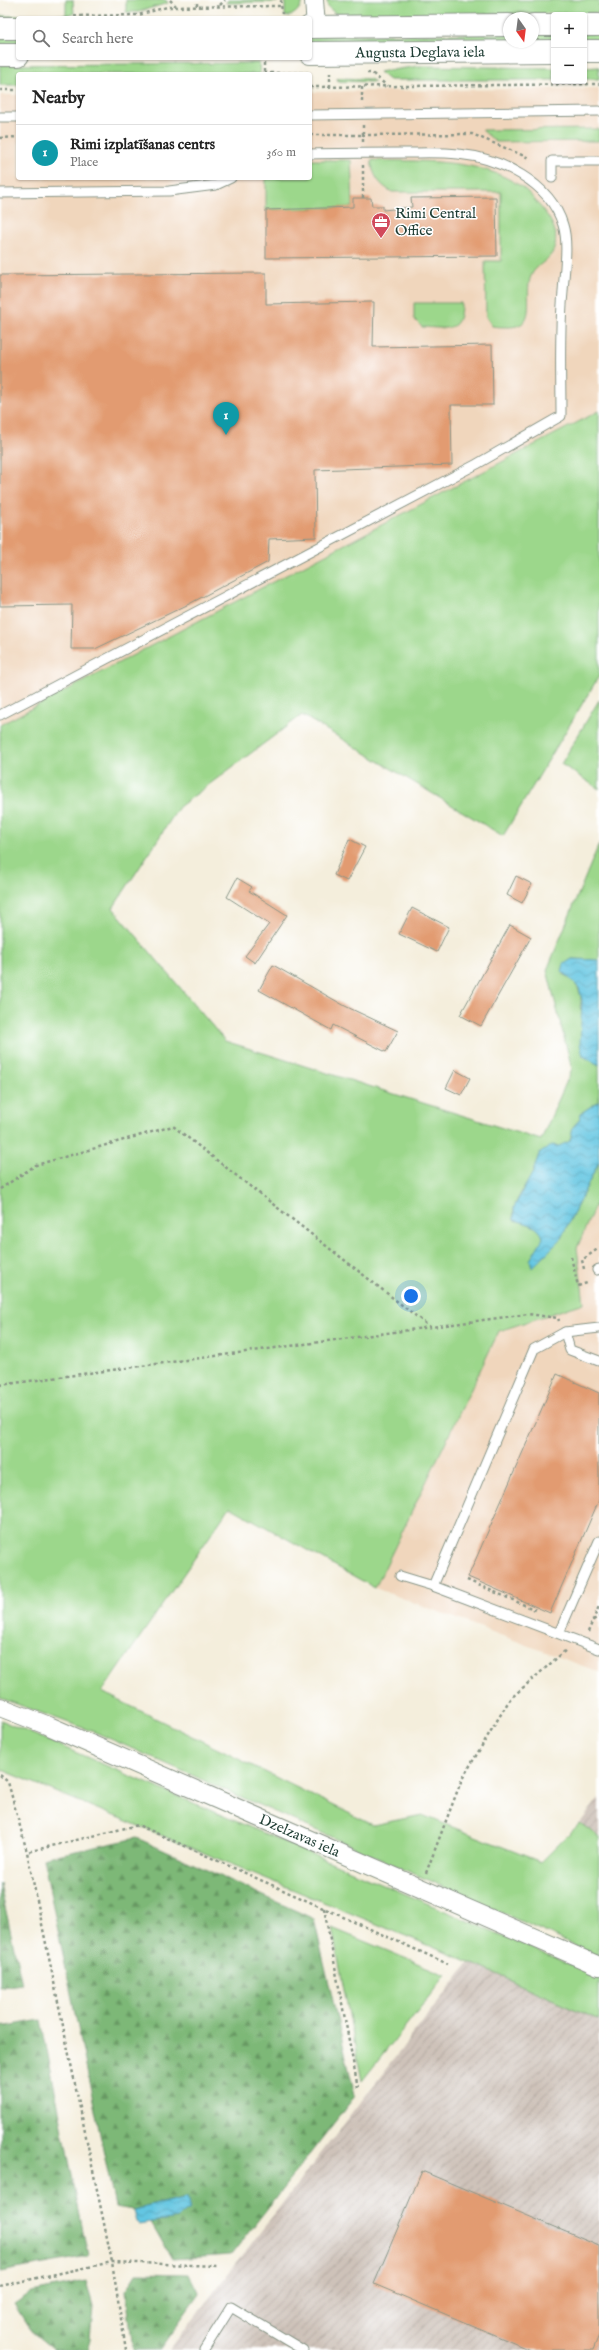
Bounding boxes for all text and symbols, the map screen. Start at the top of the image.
north arrow [503,12,539,48]
map controls [551,12,587,84]
button: + [551,12,587,48]
search box [16,16,312,60]
icon: search [30,27,52,49]
text: Search here [62,29,133,48]
street label: Augusta Deglava iela [354,43,485,63]
button: − [551,48,587,84]
text: Nearby [32,88,85,109]
text: Rimi izplatīšanas centrs [70,135,215,154]
text: 1 [43,144,47,161]
text: 360 m [266,144,296,161]
text: Place [70,154,98,171]
place label: Rimi Central Office [395,204,477,240]
office icon: Rimi Central Office [370,211,392,239]
pin: 1 [213,402,239,435]
your location [401,1286,421,1306]
street label: Dzelzavas iela [256,1810,343,1862]

